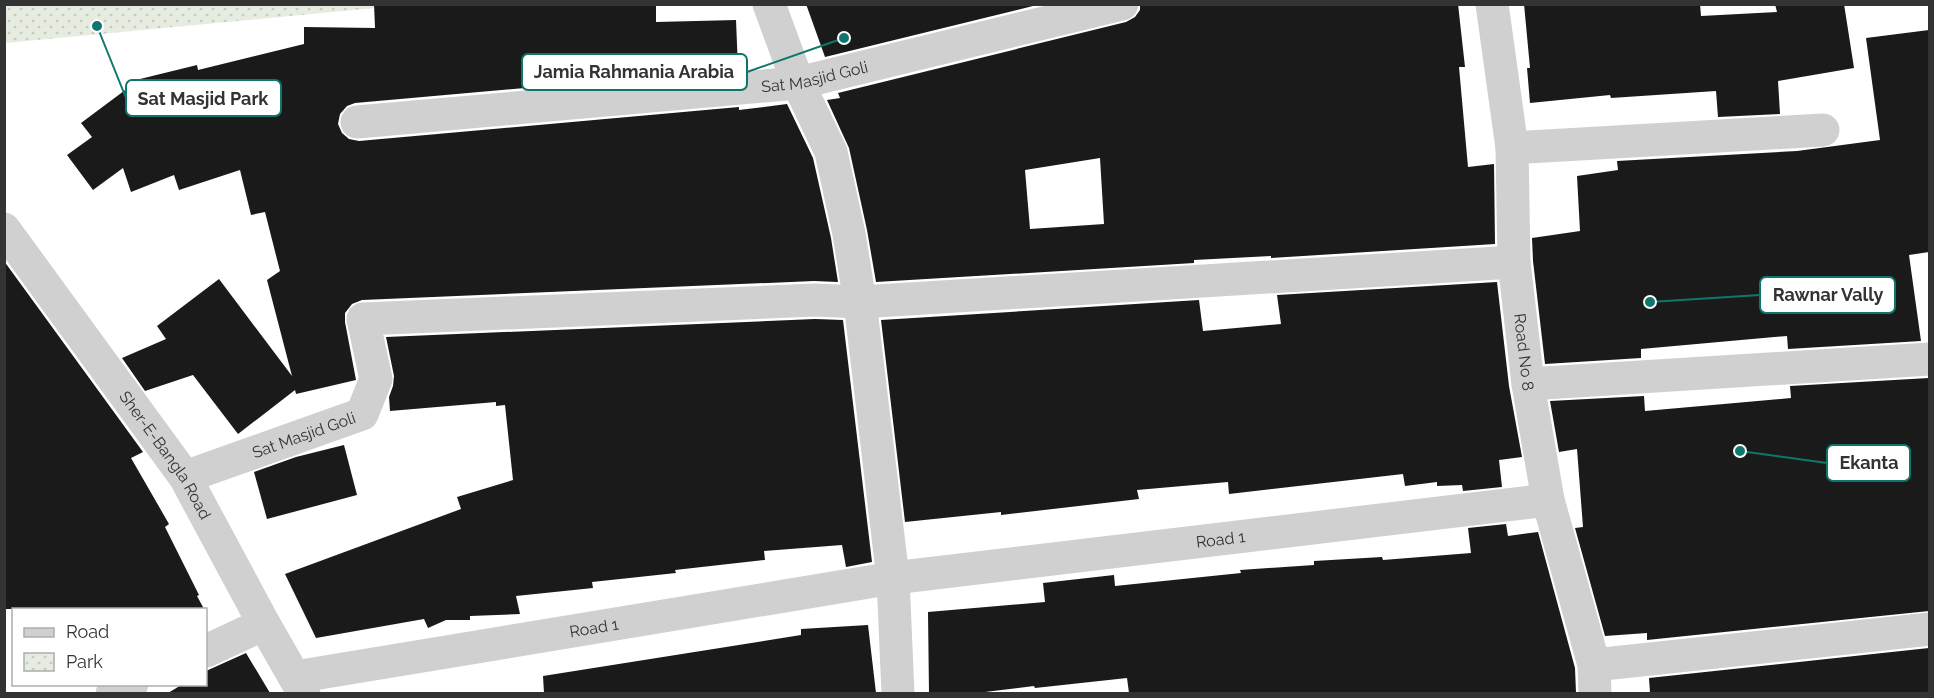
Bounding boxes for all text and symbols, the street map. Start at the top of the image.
callout: Jamia Rahmania Arabia [522,54,747,90]
street label: Sat Masjid Goli [760,57,870,96]
text: Jamia Rahmania Arabia [534,61,734,82]
callout: Sat Masjid Park [126,80,281,116]
text: Sat Masjid Park [138,88,269,109]
callout: Rawnar Vally [1760,277,1895,313]
text: Rawnar Vally [1773,284,1883,305]
street label: Road No 8 [1510,312,1538,392]
street label: Sher-E-Bangla Road [115,387,215,523]
street label: Sat Masjid Goli [250,408,358,462]
callout: Ekanta [1827,445,1910,481]
text: Ekanta [1839,452,1899,473]
street label: Road 1 [1195,527,1246,552]
legend [12,608,207,686]
street label: Road 1 [568,615,620,641]
text: Road [66,621,109,642]
text: Park [66,651,103,672]

